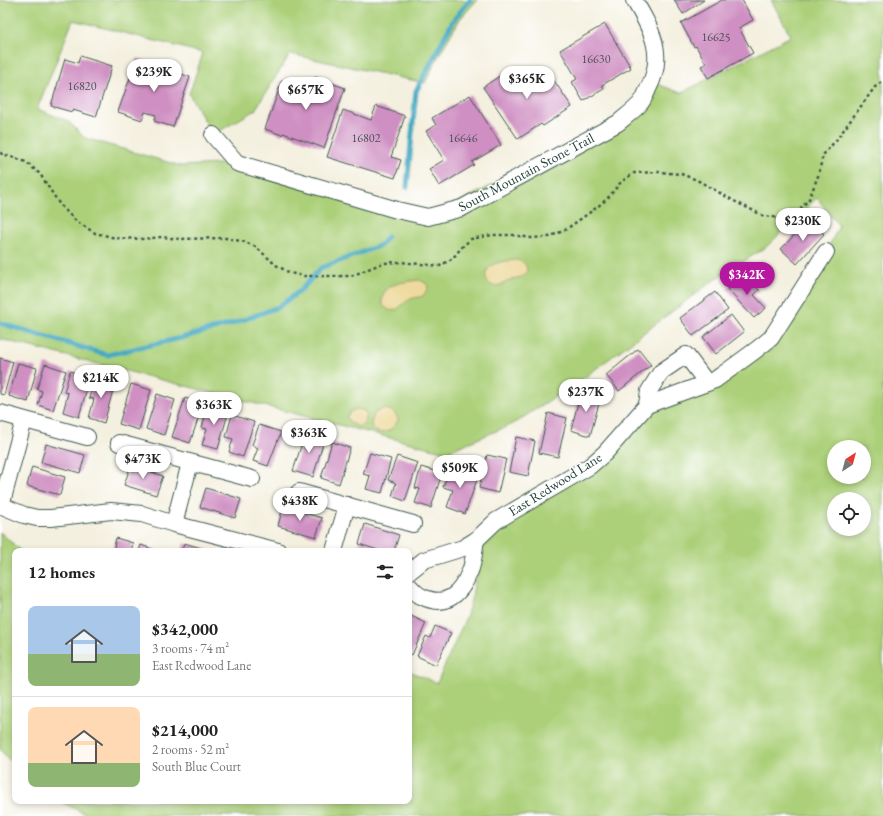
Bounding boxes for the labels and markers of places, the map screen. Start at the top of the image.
pin: $239K [126,59,182,93]
pin: $365K [499,66,555,100]
pin: $657K [278,77,334,111]
pin: $230K [775,208,831,242]
pin: $342K [719,262,775,296]
pin: $214K [73,365,129,399]
pin: $237K [558,379,614,413]
pin: $363K [186,392,242,426]
pin: $363K [281,420,337,454]
pin: $473K [115,446,171,480]
pin: $509K [432,455,488,489]
pin: $438K [272,488,328,522]

